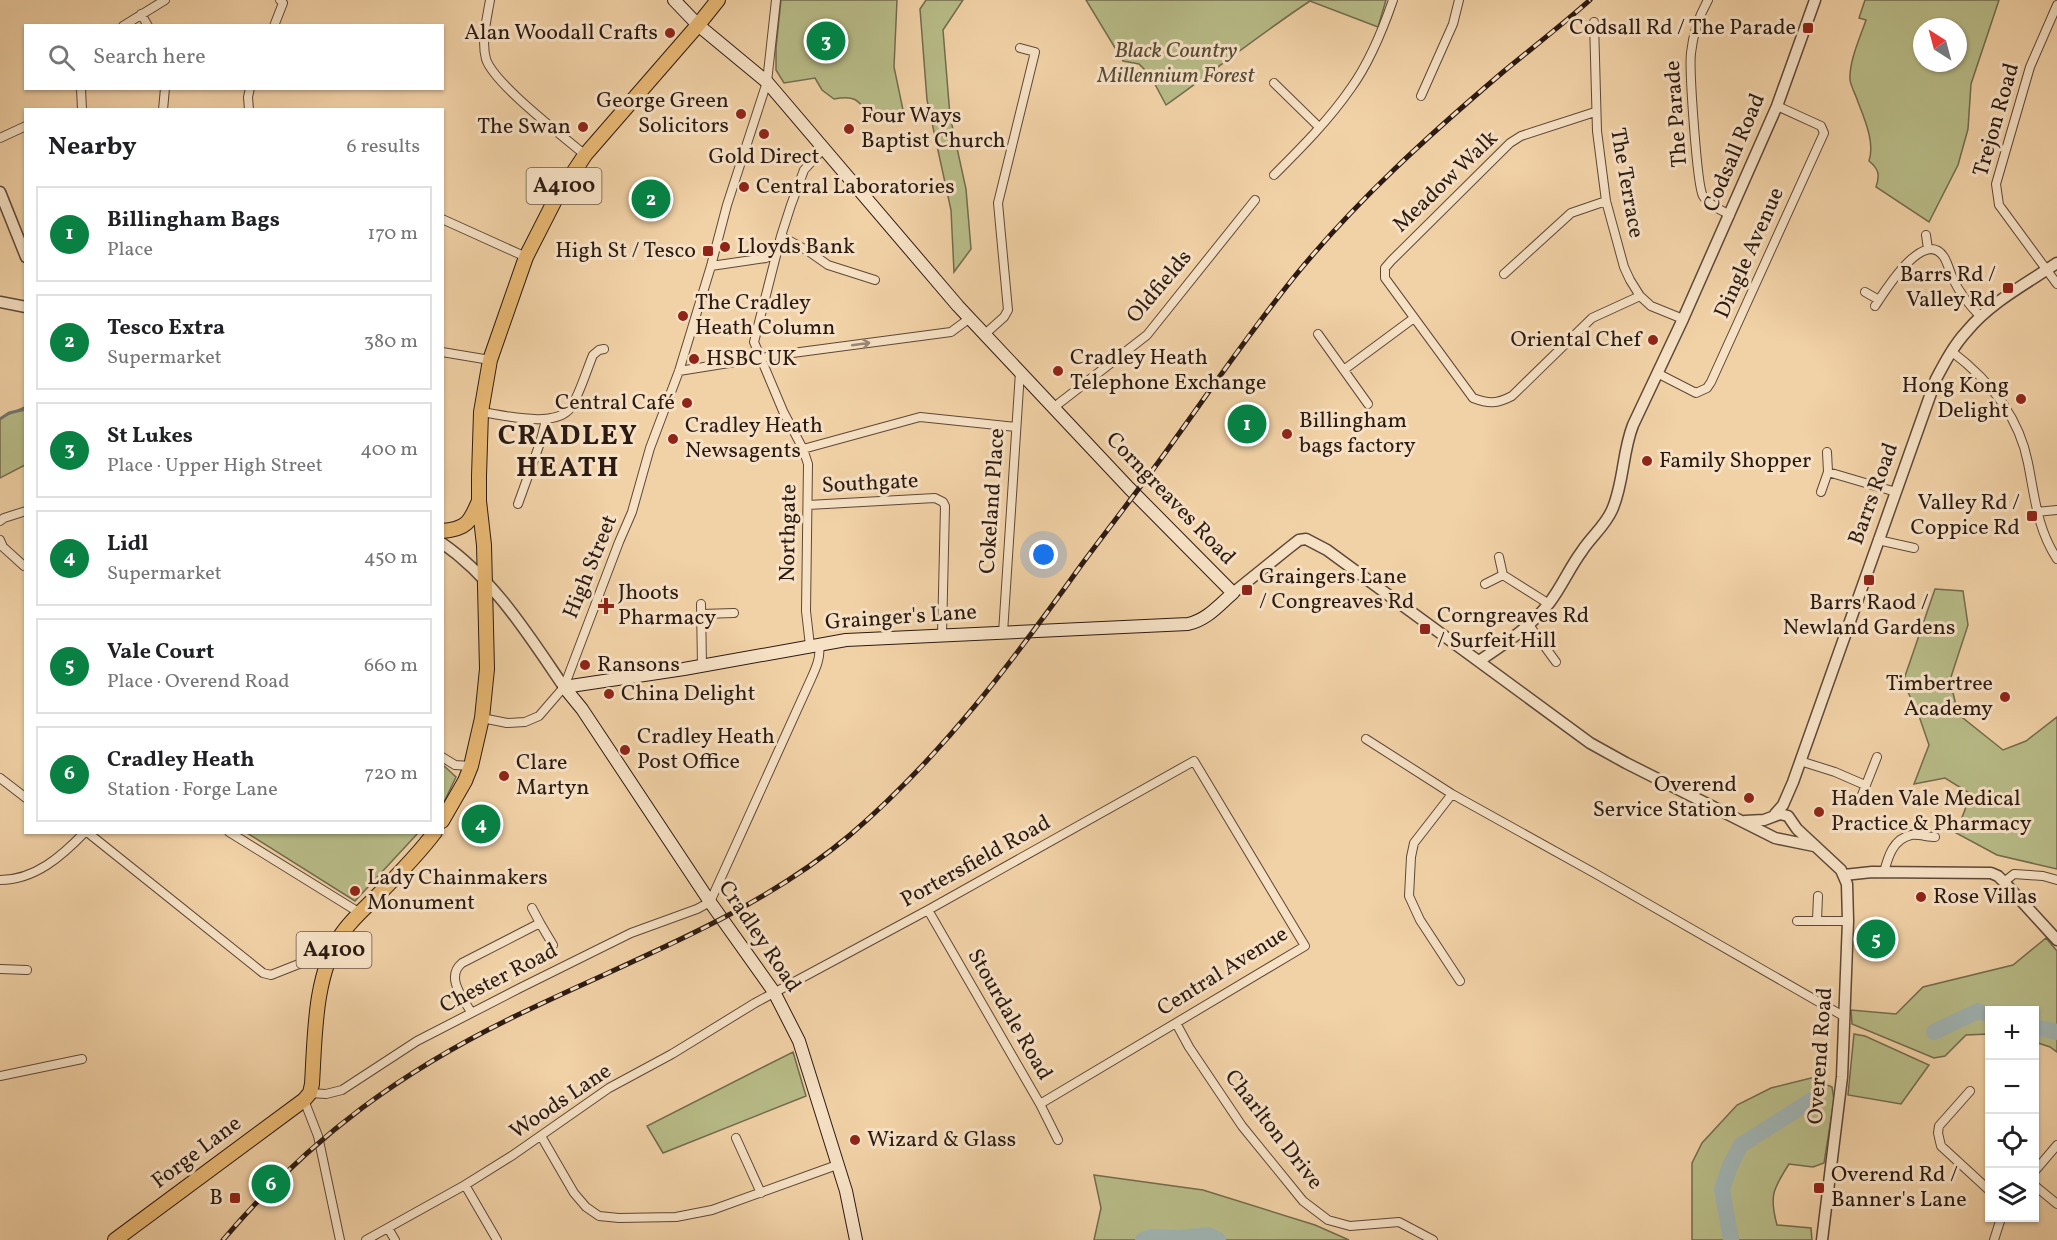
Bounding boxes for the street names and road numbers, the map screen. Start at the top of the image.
street label: The Parade [1658,59,1696,169]
street label: Trejon Road [1966,60,2028,180]
street label: Codsall Road [1696,89,1774,217]
street label: Meadow Walk [1387,124,1505,240]
street label: The Terrace [1601,126,1651,240]
road number: A4100 [526,168,602,204]
street label: Dingle Avenue [1707,183,1793,323]
street label: Oldfields [1120,243,1200,331]
street label: Corngreaves Road [1098,425,1242,573]
street label: Cokeland Place [972,427,1014,575]
street label: Barrs Road [1841,439,1907,549]
street label: Southgate [821,466,919,502]
street label: Northgate [773,484,805,582]
street label: High Street [556,510,626,624]
street label: Grainger's Lane [824,597,978,639]
street label: Portersfield Road [895,808,1057,916]
street label: Cradley Road [710,875,808,999]
street label: Central Avenue [1152,919,1294,1025]
road number: A4100 [296,932,372,968]
street label: Chester Road [435,936,563,1022]
street label: Stourdale Road [959,943,1059,1087]
street label: Overend Road [1801,986,1841,1126]
street label: Woods Lane [504,1056,618,1148]
street label: Charlton Drive [1216,1063,1330,1197]
street label: Forge Lane [146,1109,248,1197]

